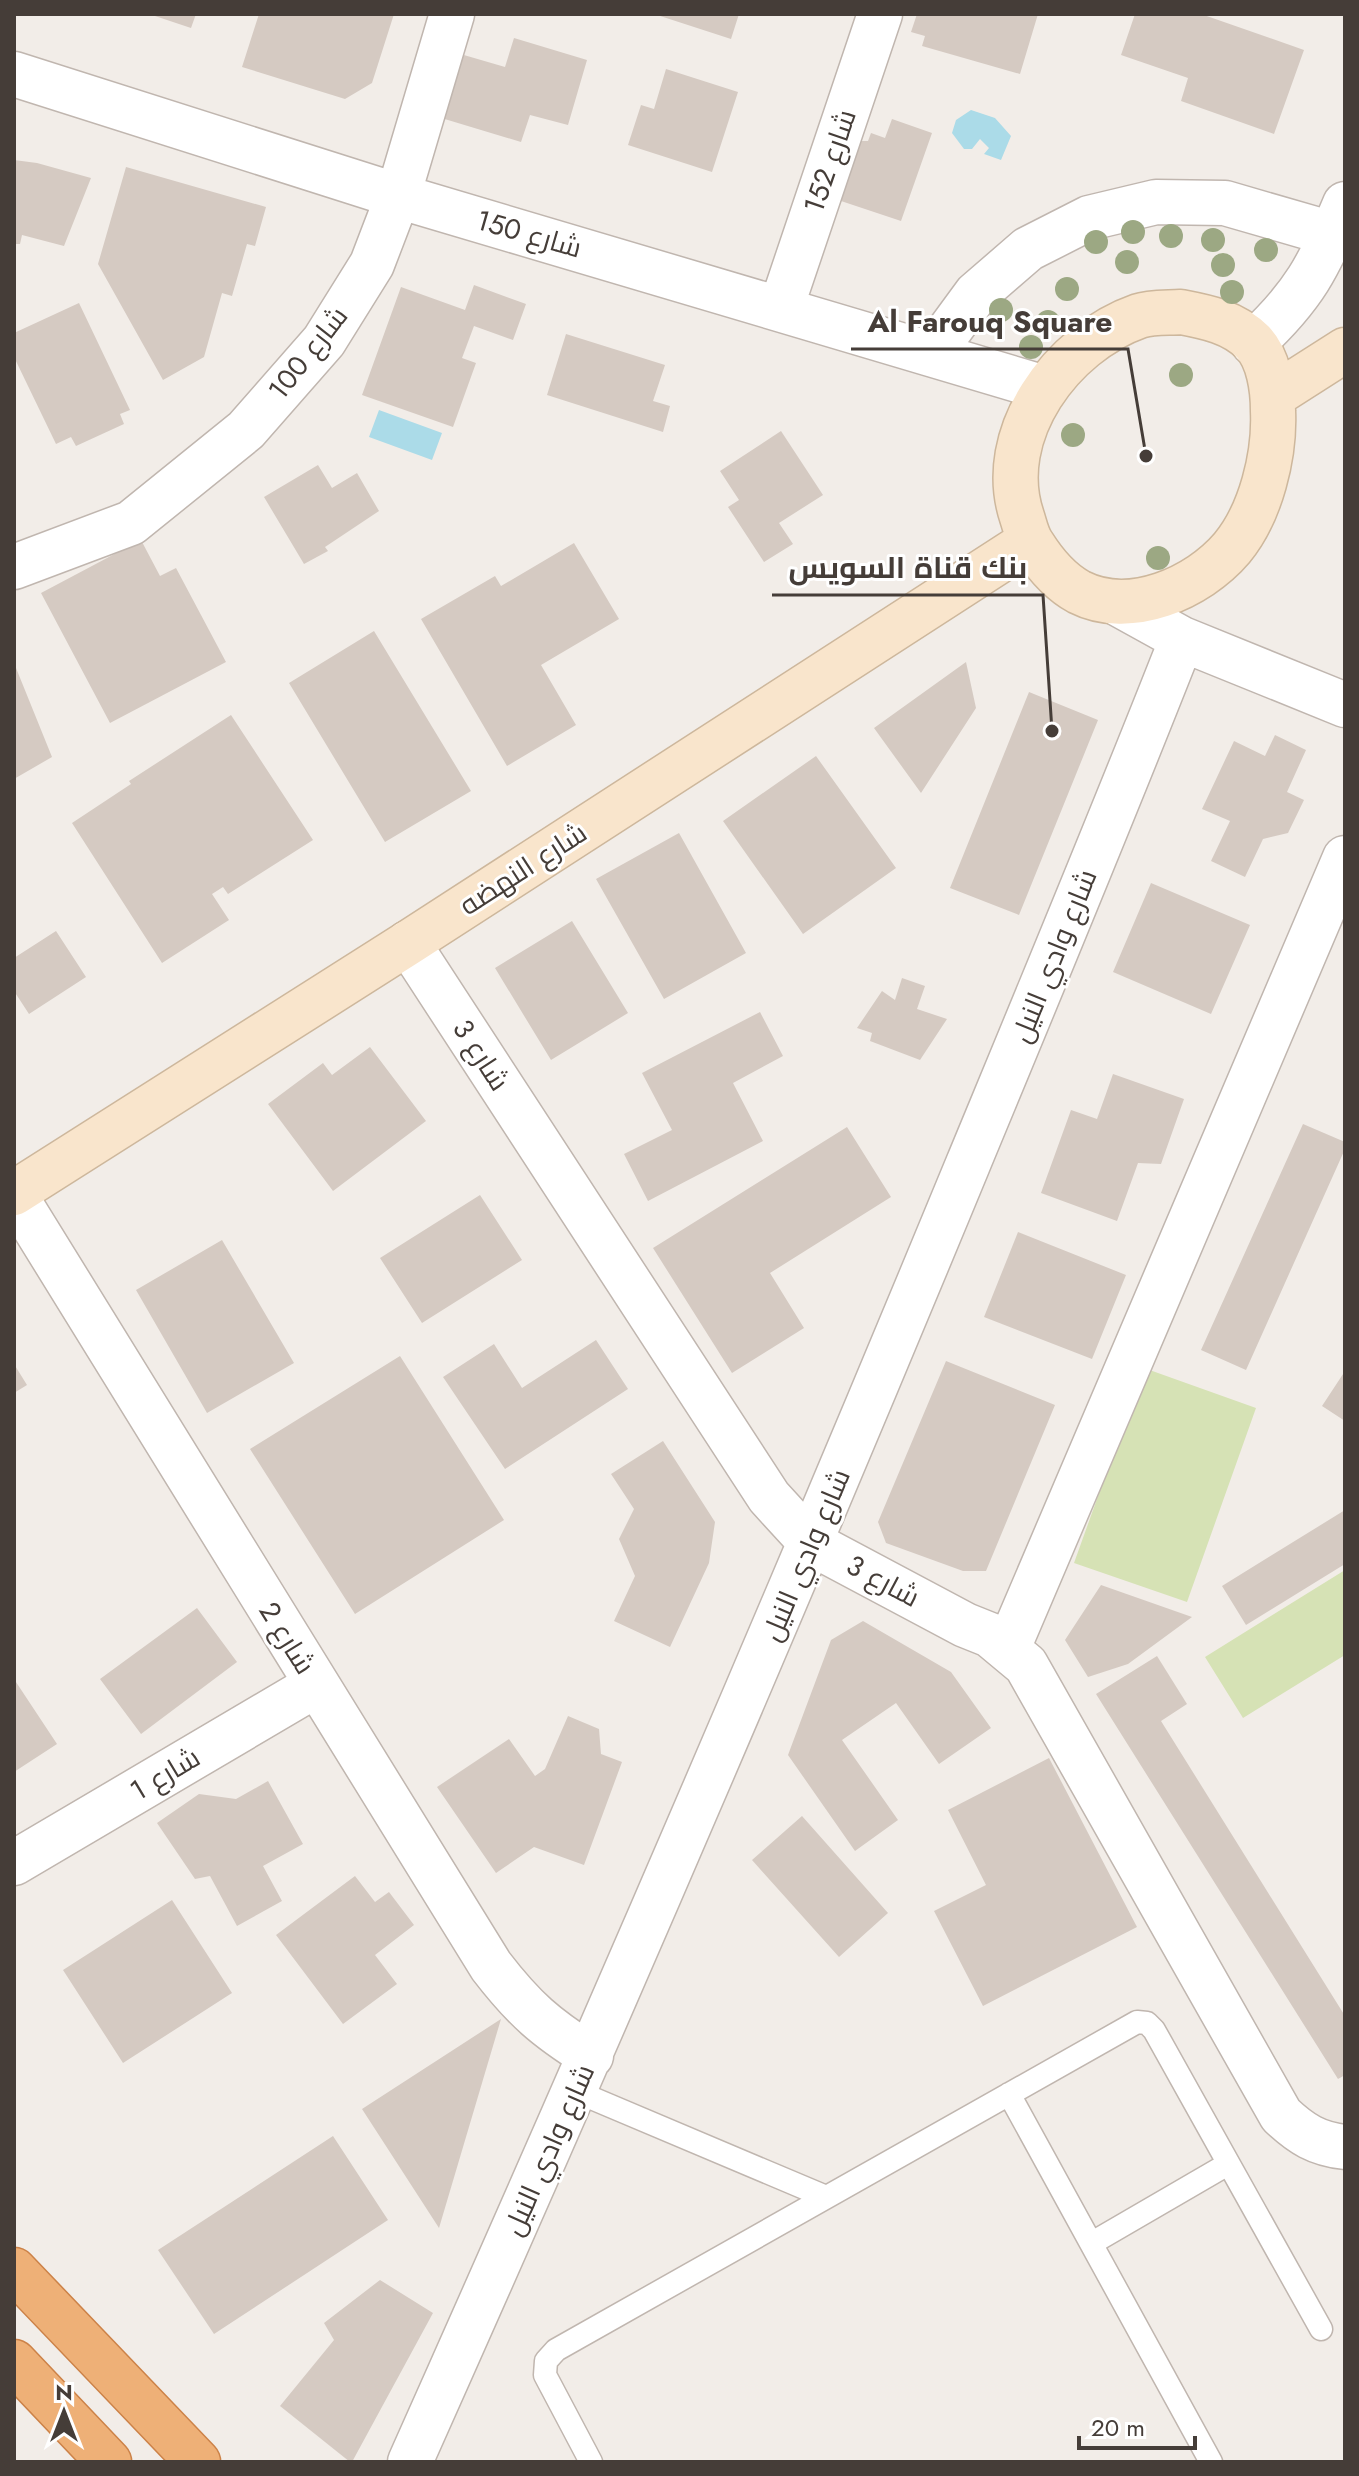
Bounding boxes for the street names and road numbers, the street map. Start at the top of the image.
street label: شارع 152 [793,104,867,218]
street label: شارع 150 [472,199,586,269]
street label: شارع 100 [258,297,358,409]
street label: شارع النهضه [451,812,595,926]
street label: شارع وادي النيل [1001,863,1108,1049]
street label: شارع 3 [443,1011,519,1099]
street label: شارع وادي النيل [751,1462,862,1648]
street label: شارع 3 [839,1545,927,1617]
street label: شارع 2 [249,1594,325,1682]
street label: شارع 1 [122,1737,208,1811]
street label: شارع وادي النيل [493,2058,606,2243]

